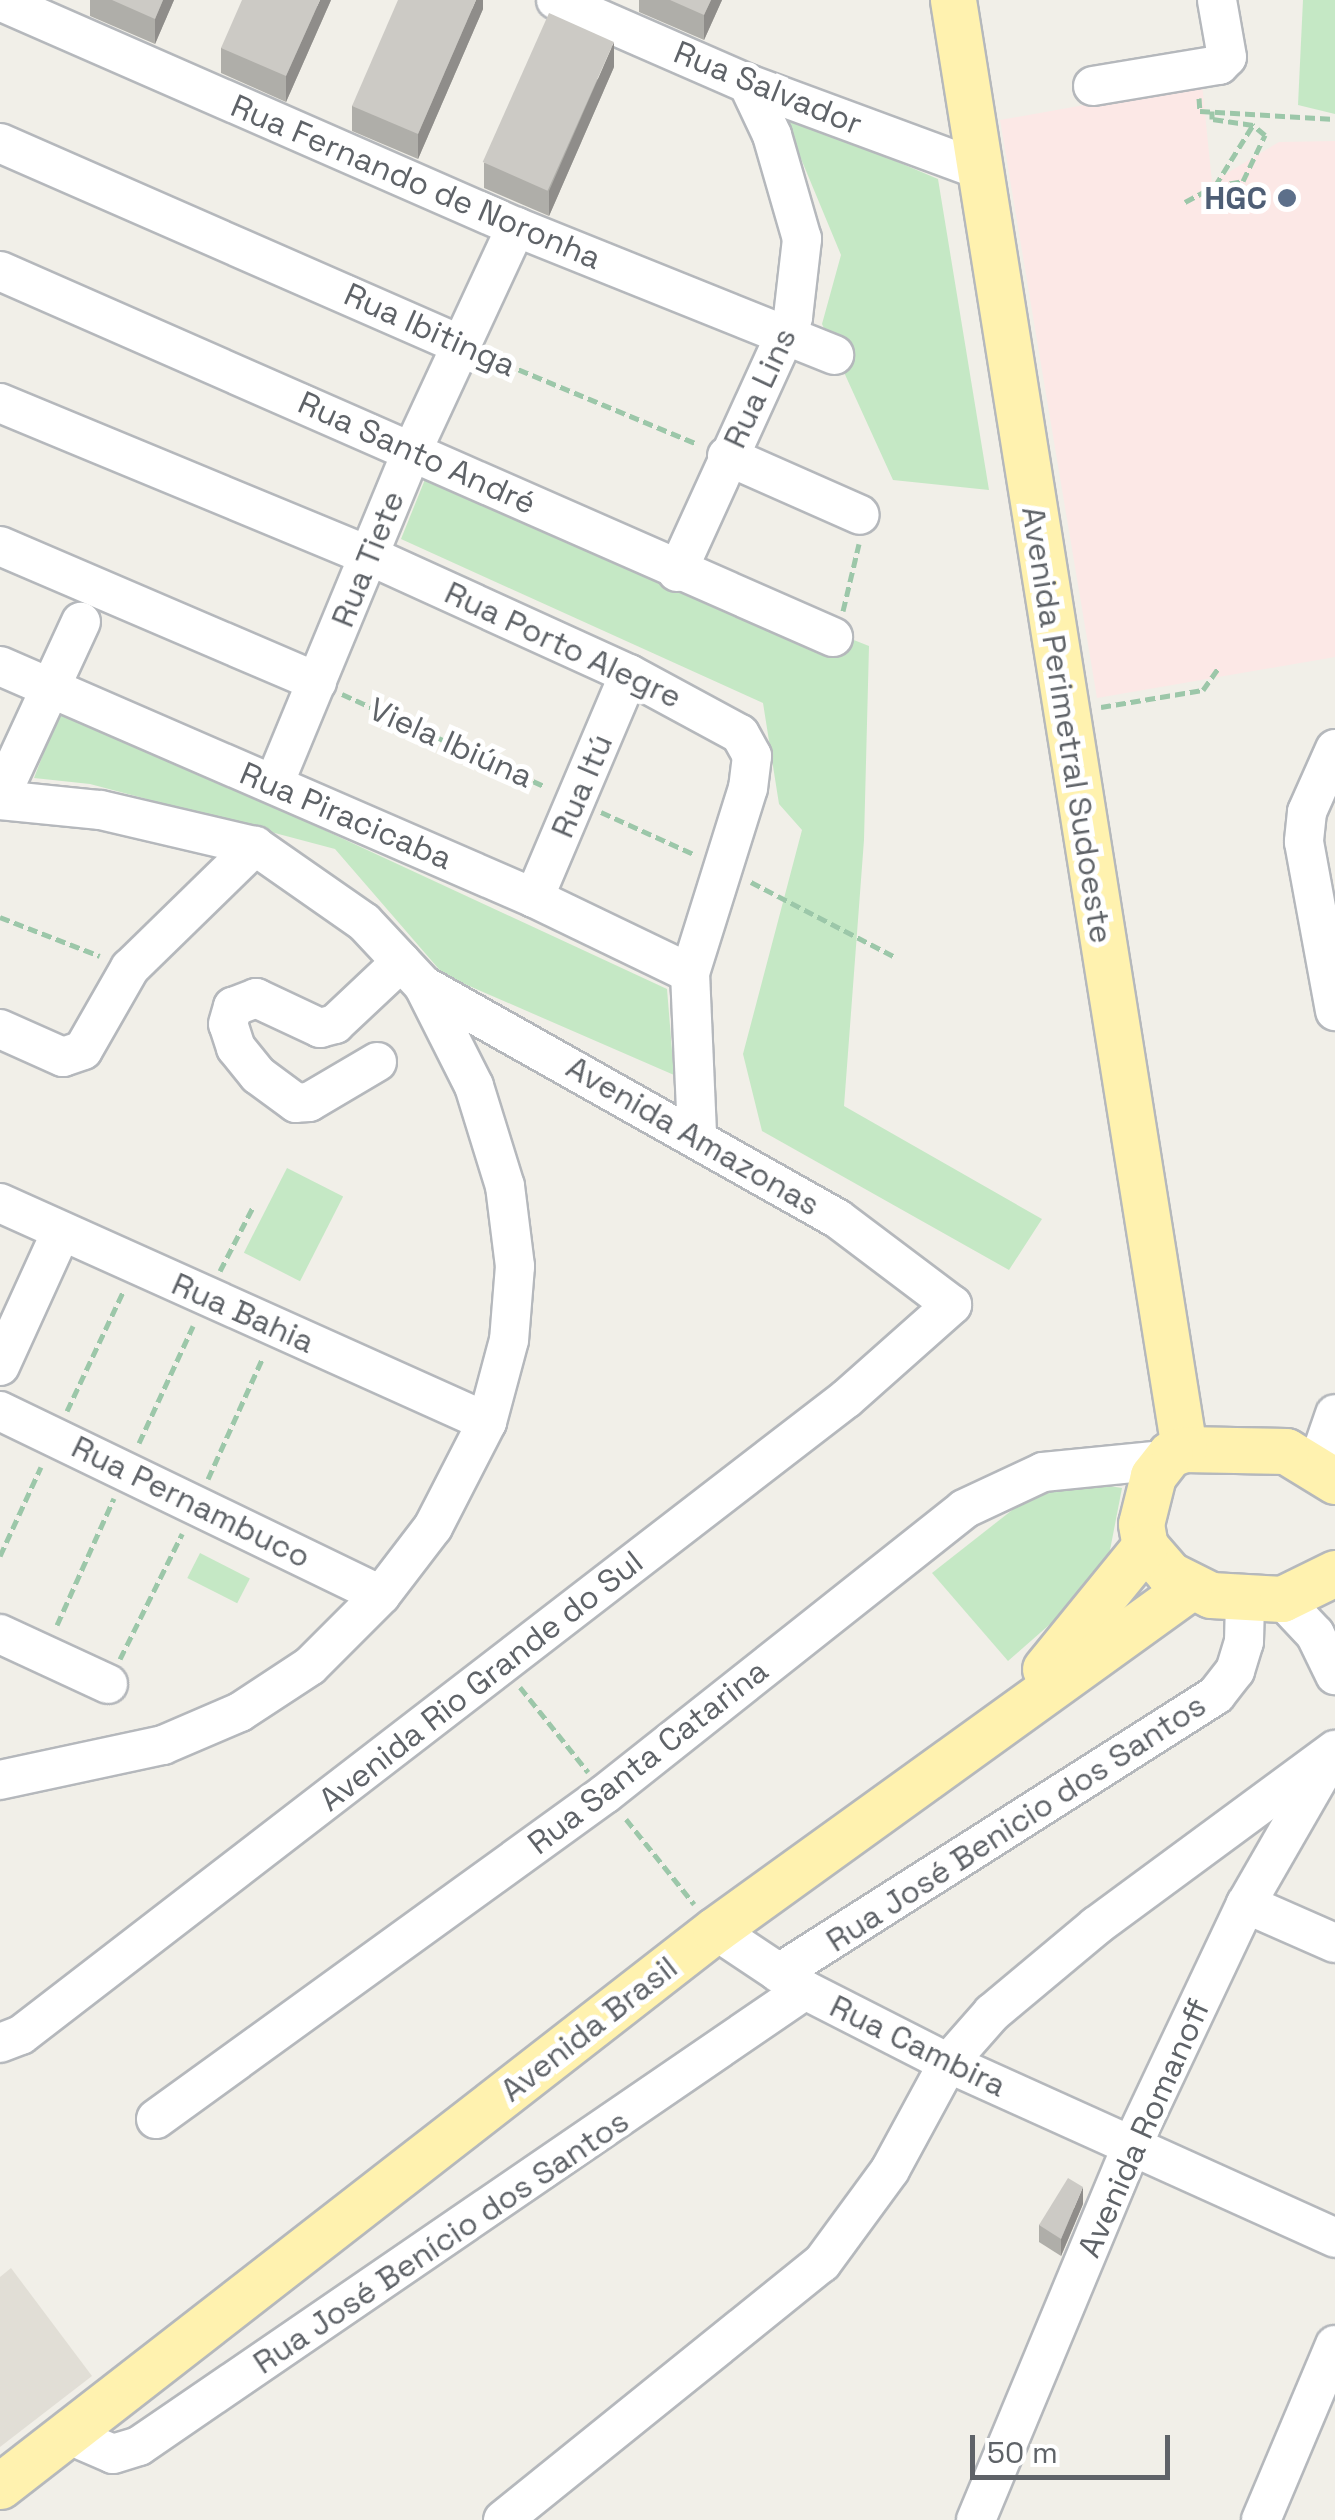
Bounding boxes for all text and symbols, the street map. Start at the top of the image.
street label: Rua Salvador [668,33,868,143]
street label: Rua Fernando de Noronha [225,86,607,278]
place label: HGC [1204,179,1267,217]
marker: HGC [1276,187,1298,209]
street label: Rua Ibitinga [338,275,522,385]
street label: Rua Lins [716,322,804,454]
street label: Rua Santo André [292,383,542,523]
street label: Rua Tiete [323,485,413,633]
street label: Avenida Perimetral Sudoeste [1013,504,1121,946]
street label: Rua Porto Alegre [438,573,688,717]
street label: Viela Ibiúna [363,690,539,796]
street label: Rua Itú [543,729,621,843]
street label: Rua Piracicaba [234,754,458,878]
street label: Avenida Amazonas [559,1048,827,1224]
street label: Rua Bahia [166,1265,320,1361]
street label: Rua Pernambuco [65,1428,317,1576]
street label: Avenida Rio Grande do Sul [312,1543,650,1819]
street label: Rua Santa Catarina [520,1651,776,1863]
street label: Rua José Benicio dos Santos [819,1686,1213,1960]
street label: Avenida Brasil [493,1948,685,2110]
street label: Rua Cambira [824,1987,1012,2105]
street label: Avenida Romanoff [1070,1993,1218,2263]
street label: Rua José Benício dos Santos [246,2102,636,2382]
scale bar [975,2415,1175,2477]
text: 50 m [987,2433,1058,2472]

